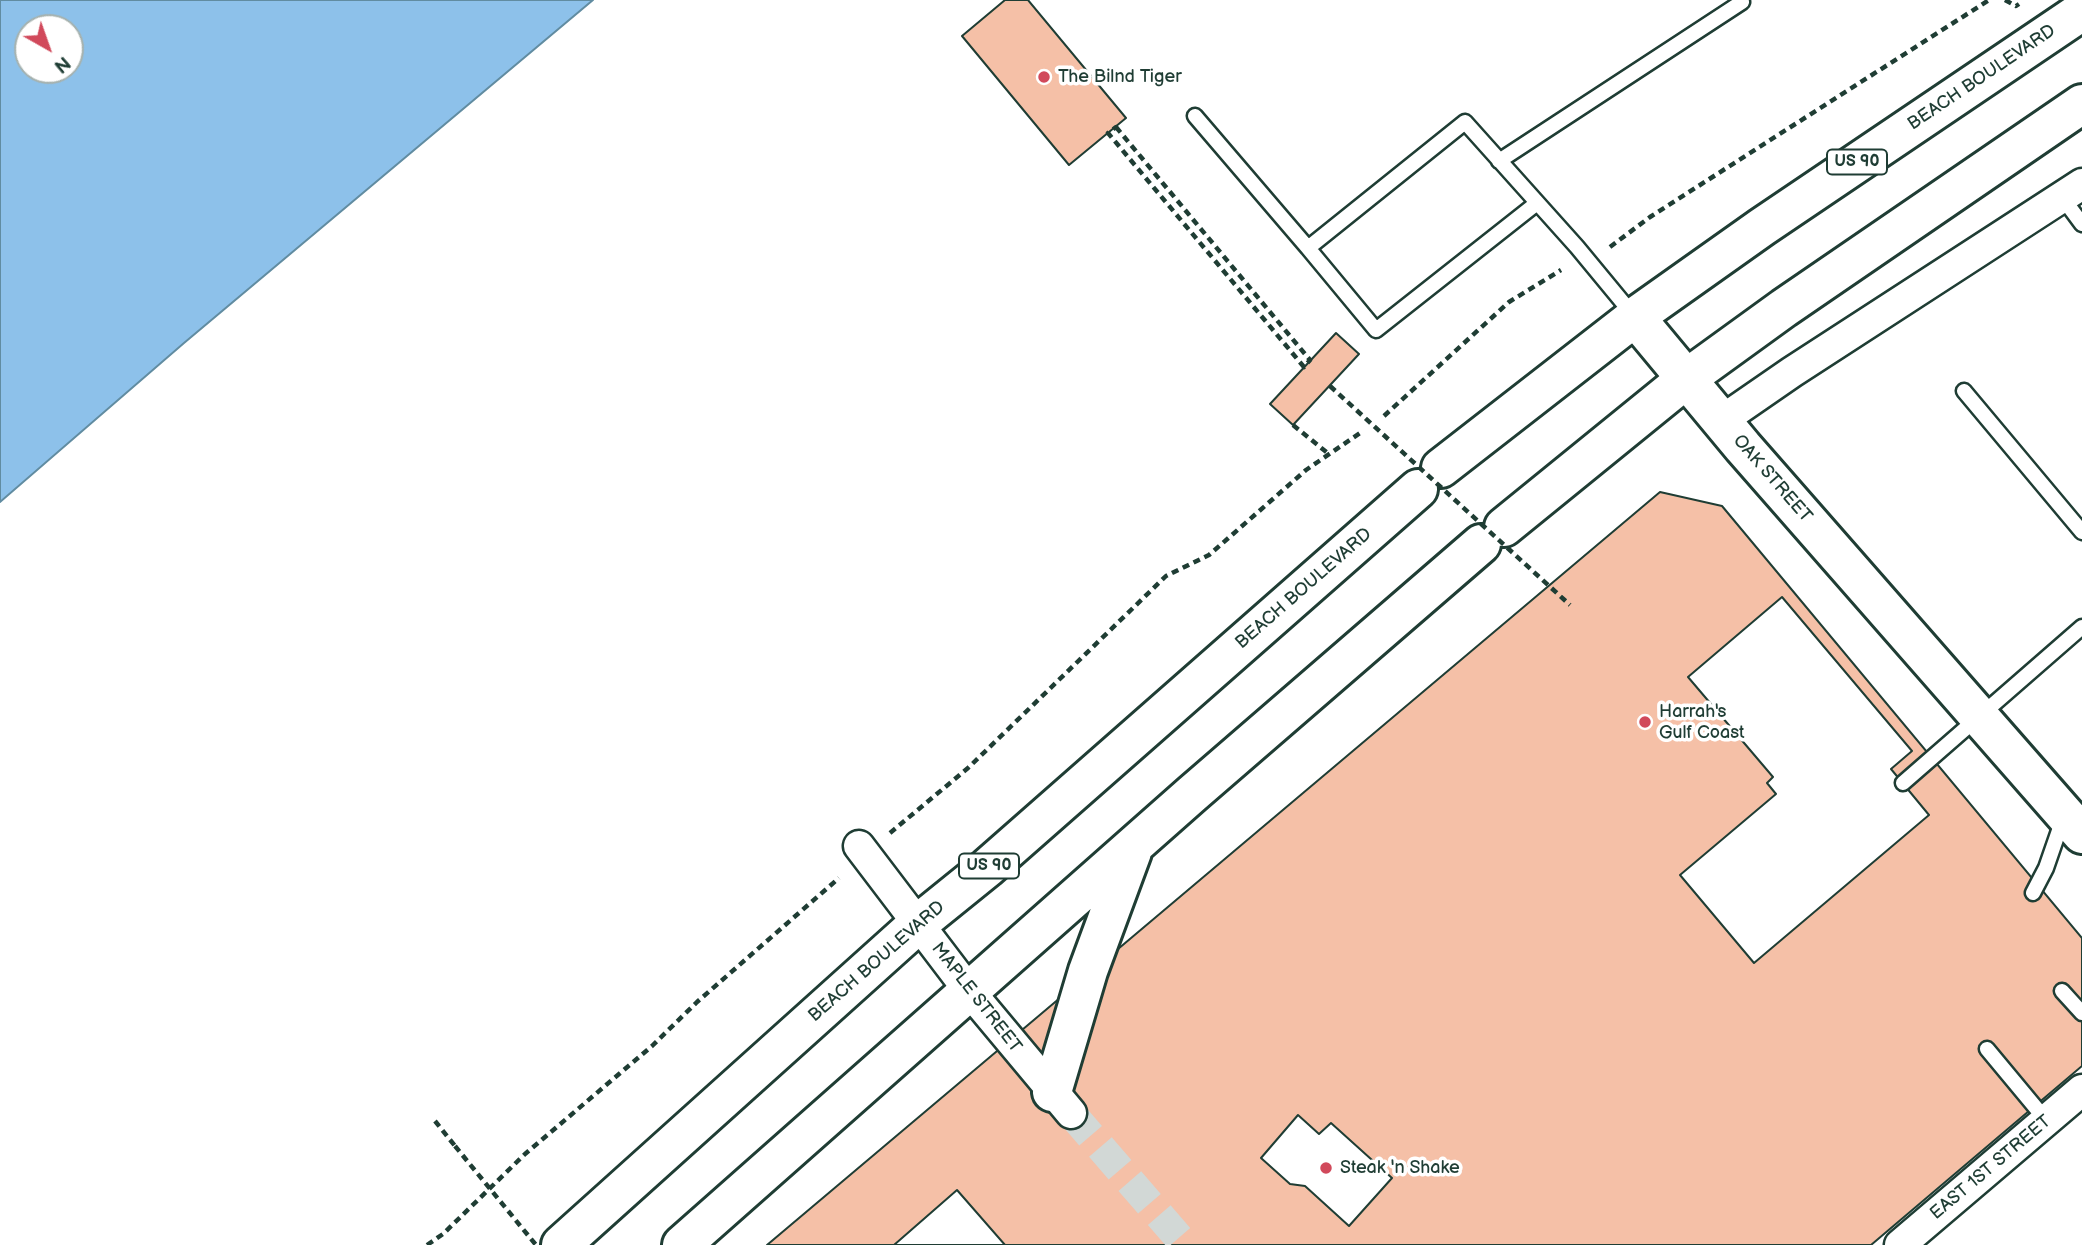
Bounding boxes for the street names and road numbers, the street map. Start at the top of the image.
street label: BEACH BOULEVARD [1904,21,2060,135]
road number: US 90 [1827,150,1887,174]
street label: OAK STREET [1728,431,1816,527]
street label: BEACH BOULEVARD [1231,524,1377,654]
road number: US 90 [959,853,1019,878]
street label: BEACH BOULEVARD [804,897,950,1027]
street label: MAPLE STREET [926,939,1026,1057]
street label: EAST 1ST STREET [1926,1111,2056,1225]

